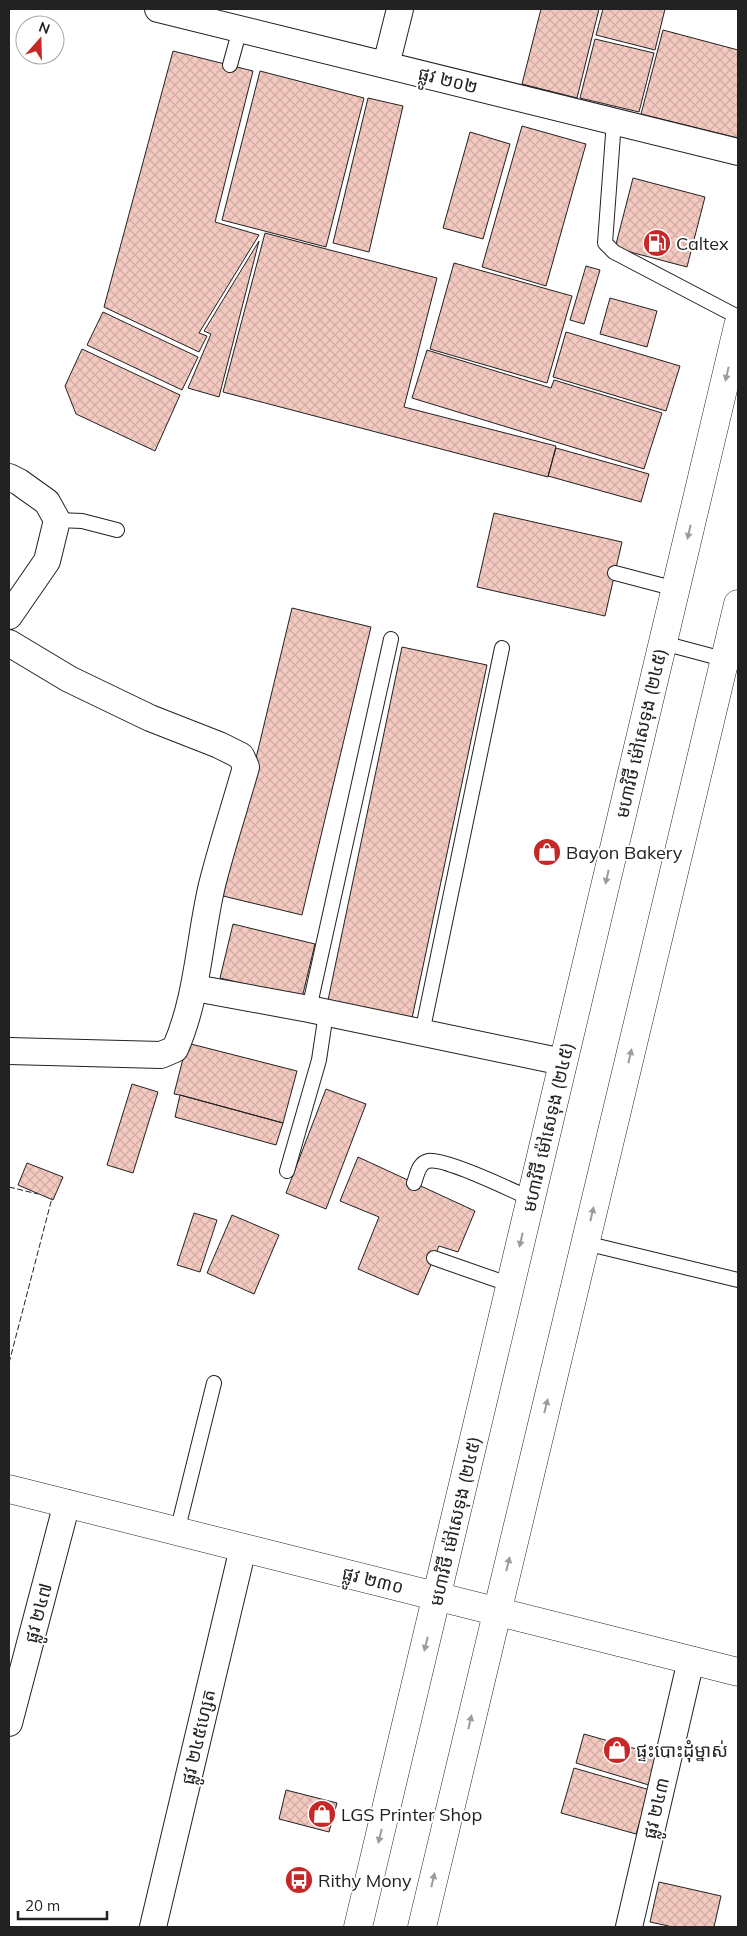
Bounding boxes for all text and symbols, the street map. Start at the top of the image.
north arrow [15,15,65,65]
text: N [36,18,52,38]
street label: ផ្លូវ ២០២ [415,62,480,104]
fuel station icon: Caltex [642,228,672,258]
place label: Caltex [676,232,729,255]
one-way arrow [723,366,731,381]
one-way arrow [685,524,693,539]
street label: មហាវិថី ម៉ៅសេទុង (២៤៥) [610,646,673,821]
shop icon: Bayon Bakery [532,837,562,867]
place label: Bayon Bakery [566,841,683,864]
one-way arrow [603,870,611,885]
street label: មហាវិថី ម៉ៅសេទុង (២៤៥) [517,1040,580,1215]
one-way arrow [626,1048,634,1063]
one-way arrow [588,1206,596,1221]
one-way arrow [517,1232,525,1247]
one-way arrow [542,1398,550,1413]
street label: មហាវិថី ម៉ៅសេទុង (២៤៥) [424,1434,487,1609]
one-way arrow [504,1556,512,1571]
street label: ផ្លូវ ២៣០ [339,1561,406,1604]
street label: ផ្លូវ ២៤៧ [19,1581,62,1647]
one-way arrow [422,1637,430,1652]
street label: ផ្លូវ ២៤៥ហ្សេត [176,1687,225,1788]
one-way arrow [466,1714,474,1729]
shop icon: ផ្ទះបោះដុំម្នាស់ [602,1735,632,1765]
place label: ផ្ទះបោះដុំម្នាស់ [636,1739,728,1763]
street label: ផ្លូវ ២៤៣ [638,1775,679,1842]
shop icon: LGS Printer Shop [307,1799,337,1829]
place label: LGS Printer Shop [341,1803,482,1826]
one-way arrow [376,1829,384,1844]
bus stop icon: Rithy Mony [284,1865,314,1895]
place label: Rithy Mony [318,1869,412,1892]
one-way arrow [429,1872,437,1887]
scale bar [18,1888,106,1920]
text: 20 m [25,1896,60,1915]

